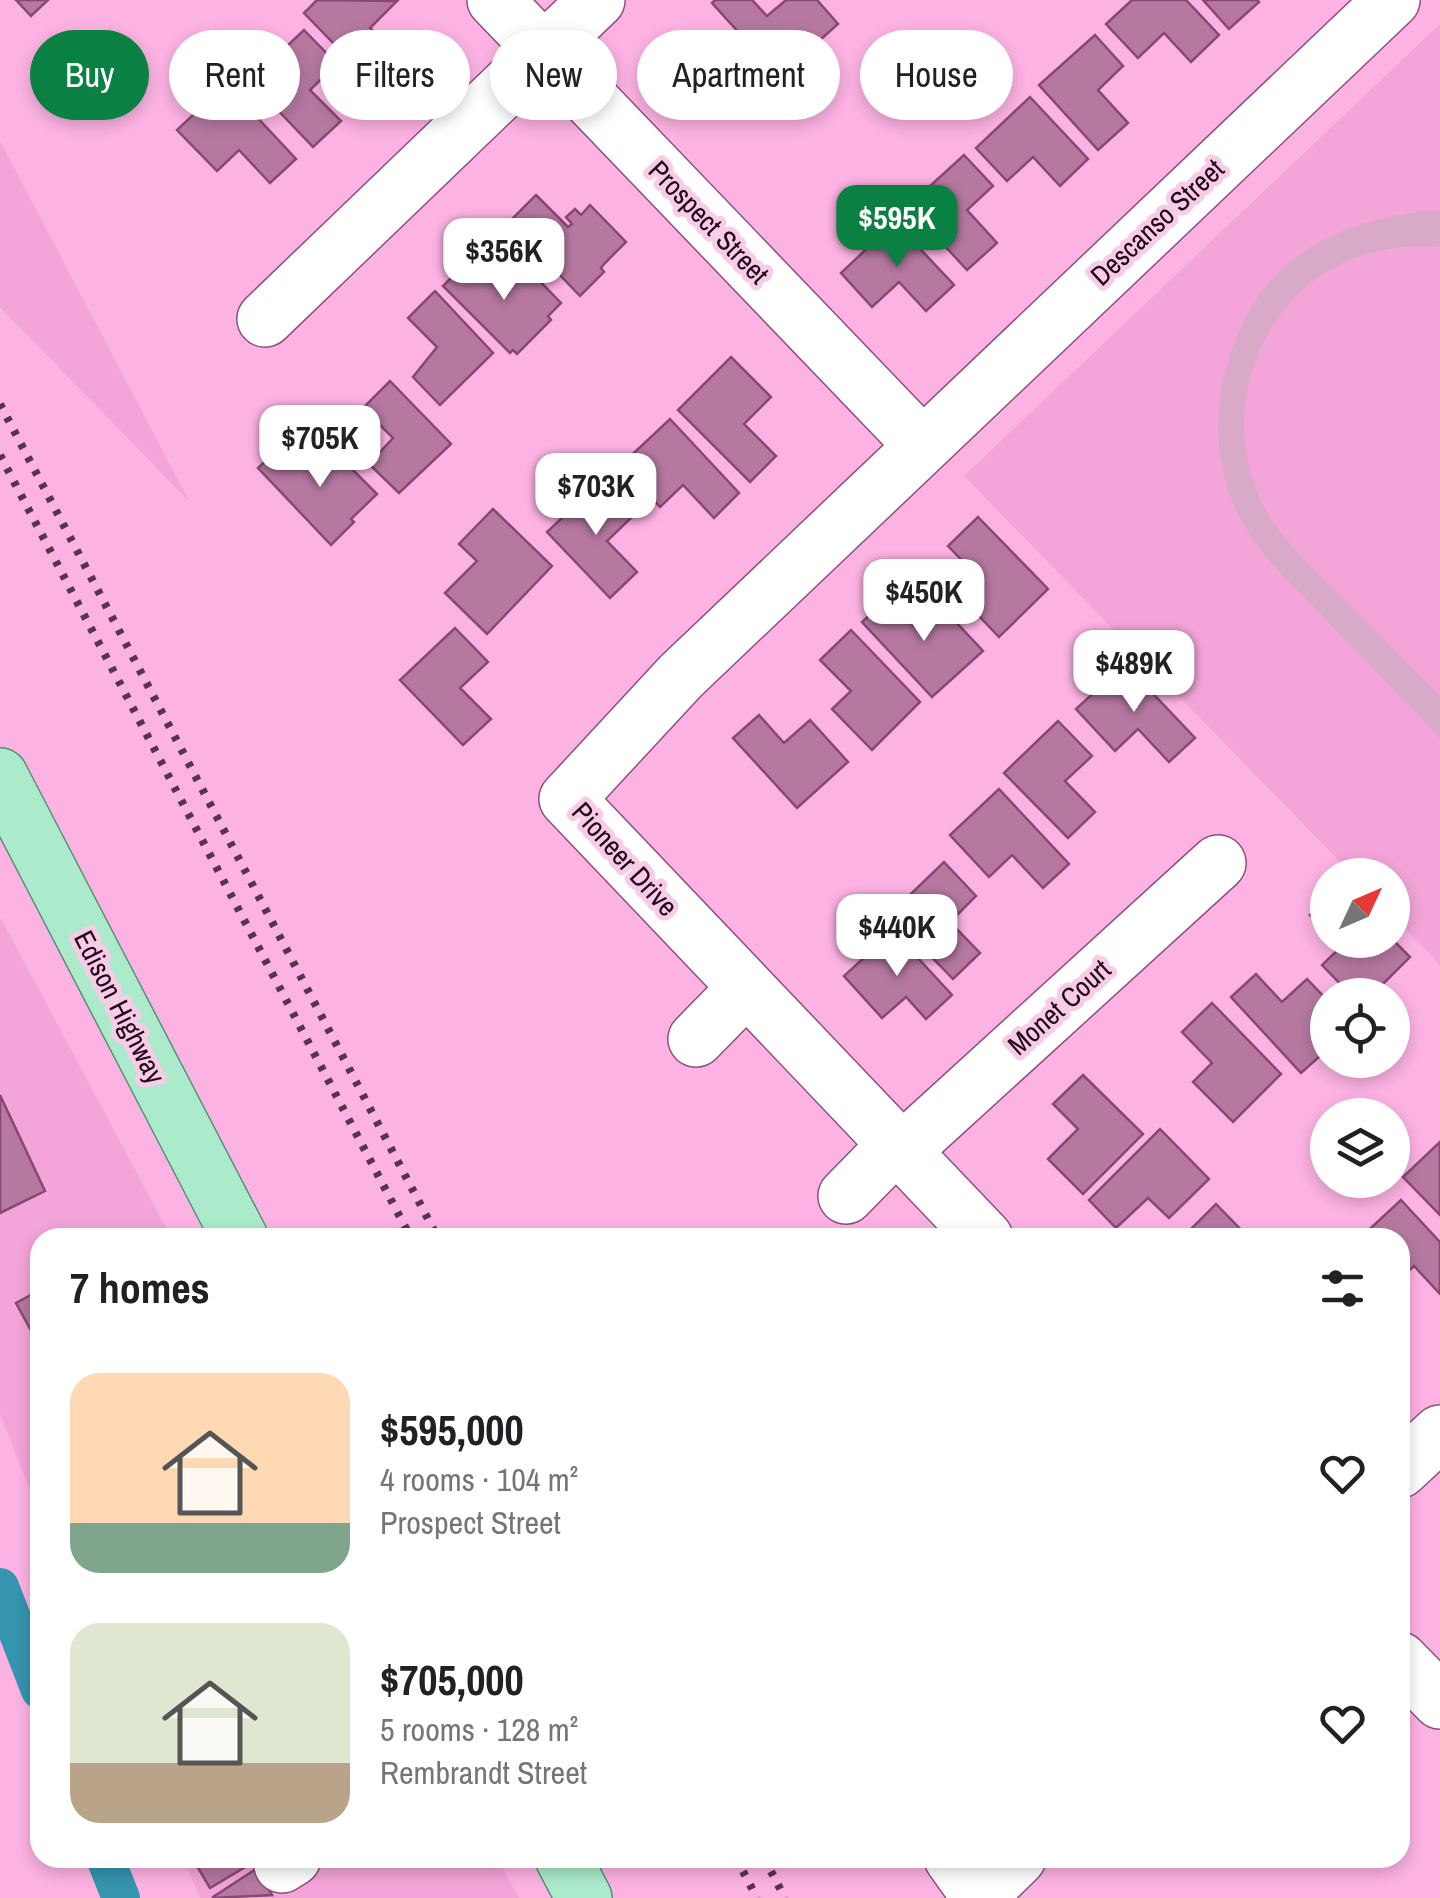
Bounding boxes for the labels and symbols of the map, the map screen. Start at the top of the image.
street label: Descanso Street [1082,150,1232,294]
street label: Prospect Street [640,152,778,292]
pin: $595K [827,185,967,270]
pin: $356K [434,218,574,303]
pin: $705K [250,405,390,490]
pin: $703K [526,453,666,538]
pin: $450K [854,559,994,644]
pin: $489K [1064,630,1204,715]
street label: Pioneer Drive [563,794,687,924]
north arrow [1310,858,1410,958]
pin: $440K [827,894,967,979]
street label: Edison Highway [65,924,175,1091]
street label: Monet Court [999,951,1119,1063]

